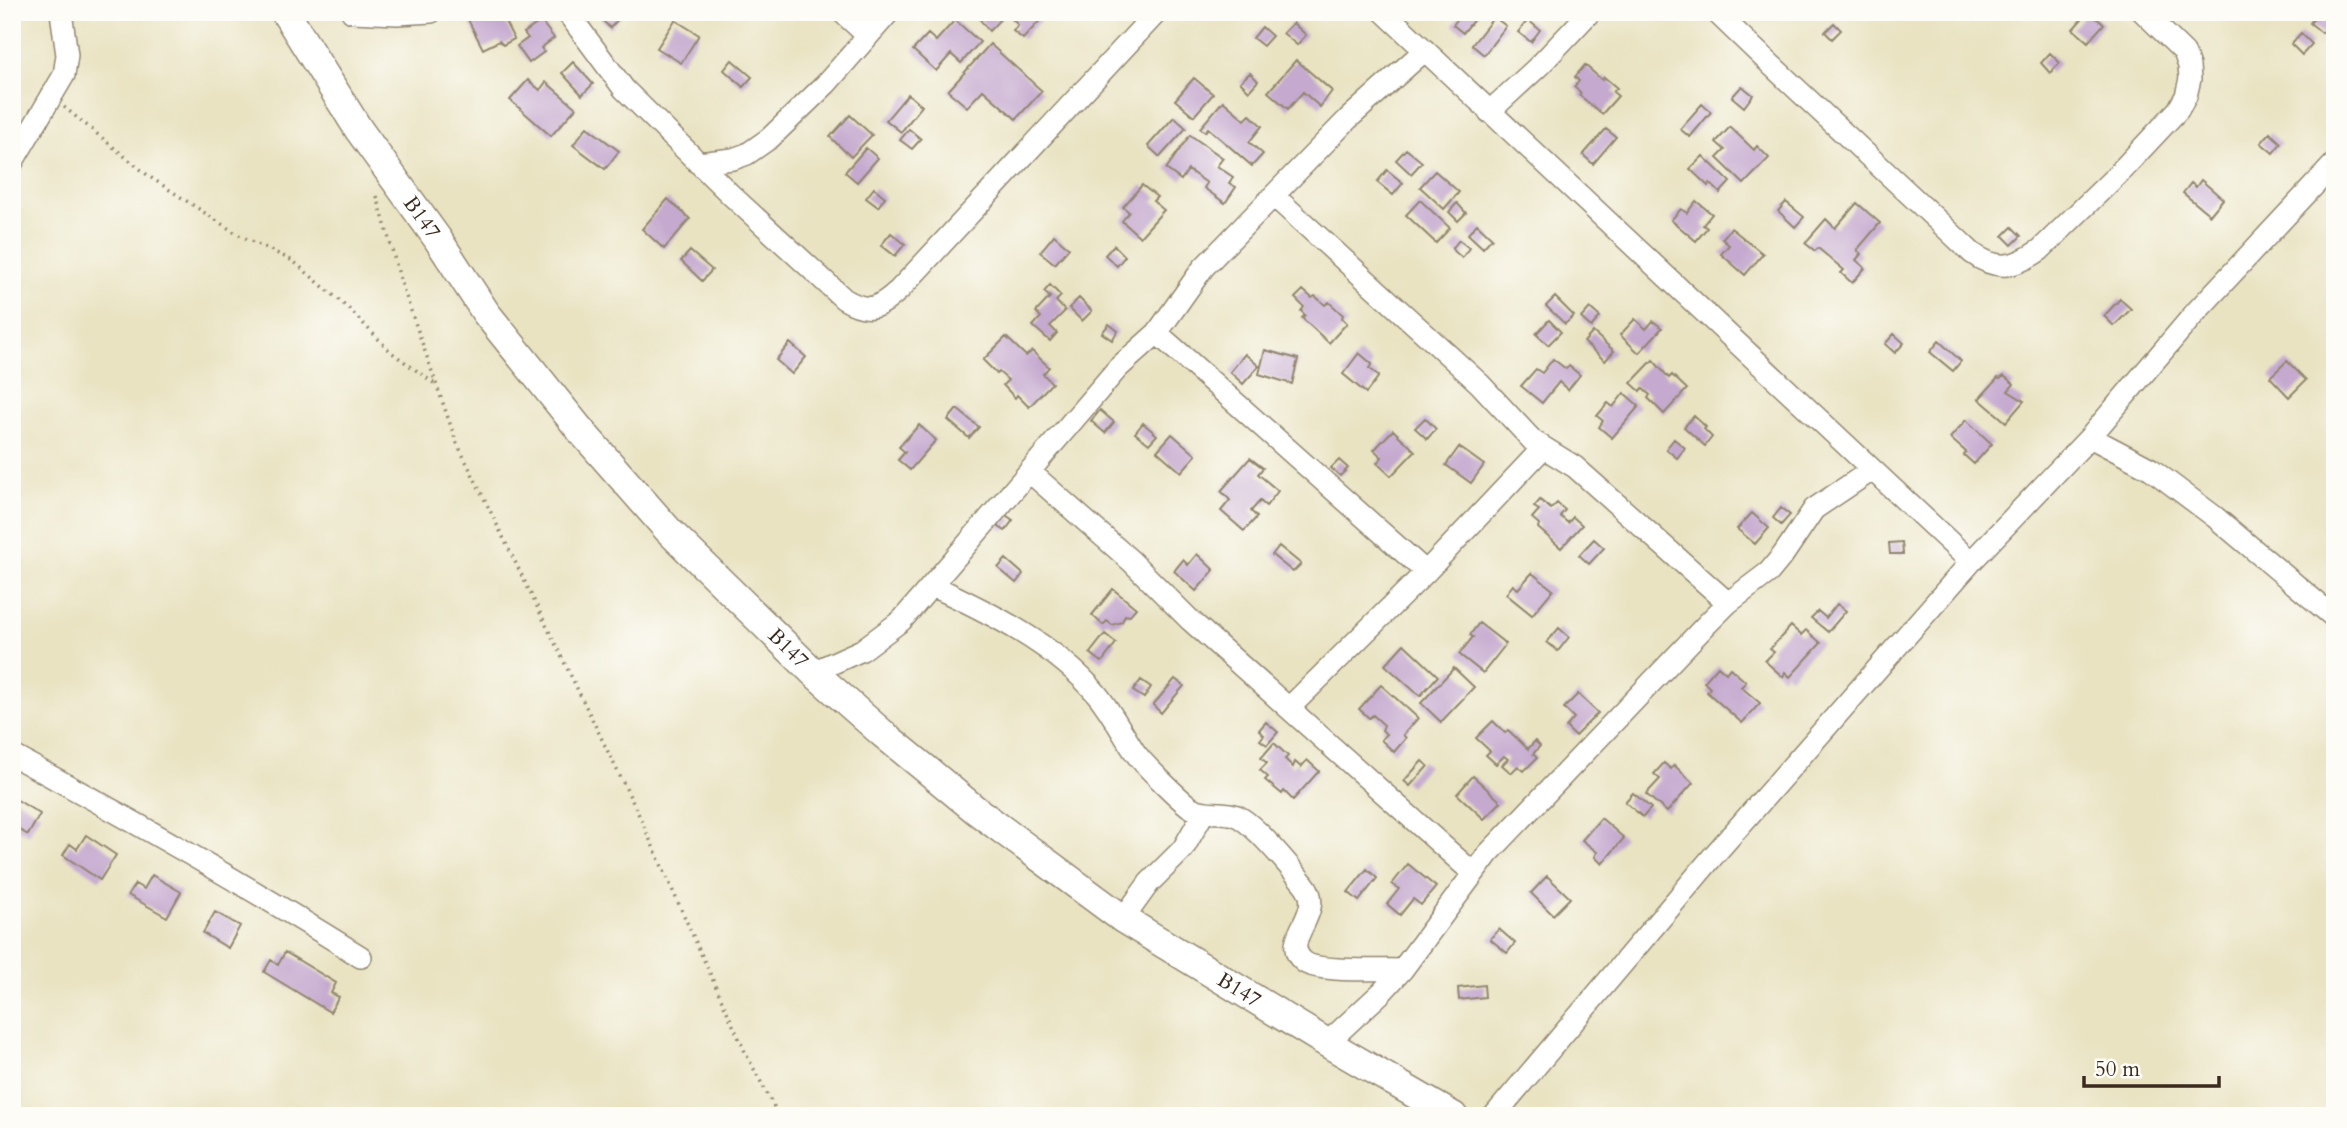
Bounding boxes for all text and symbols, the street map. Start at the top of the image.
street label: B147 [396,190,447,245]
street label: B147 [761,622,815,675]
street label: B147 [1212,966,1267,1015]
scale bar [2084,1044,2219,1088]
text: 50 m [2095,1055,2140,1084]

